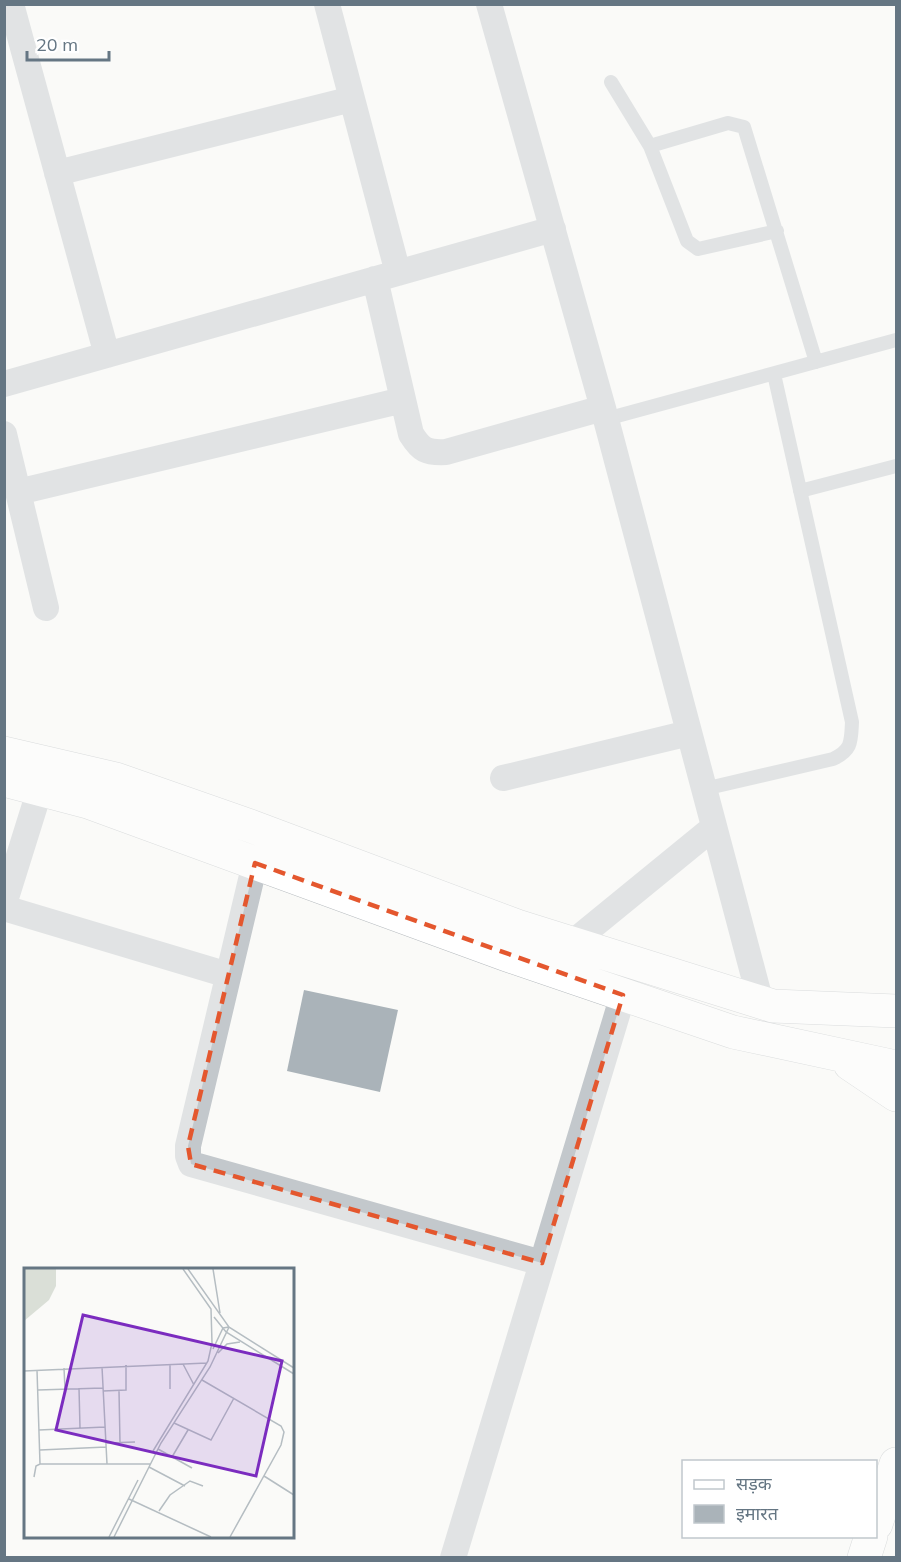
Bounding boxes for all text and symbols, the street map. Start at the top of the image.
scale bar [27,24,110,62]
text: 20 m [36,33,78,56]
inset map [24,1268,294,1538]
legend [682,1460,877,1538]
text: सड़क [736,1472,773,1495]
text: इमारत [736,1502,779,1525]

